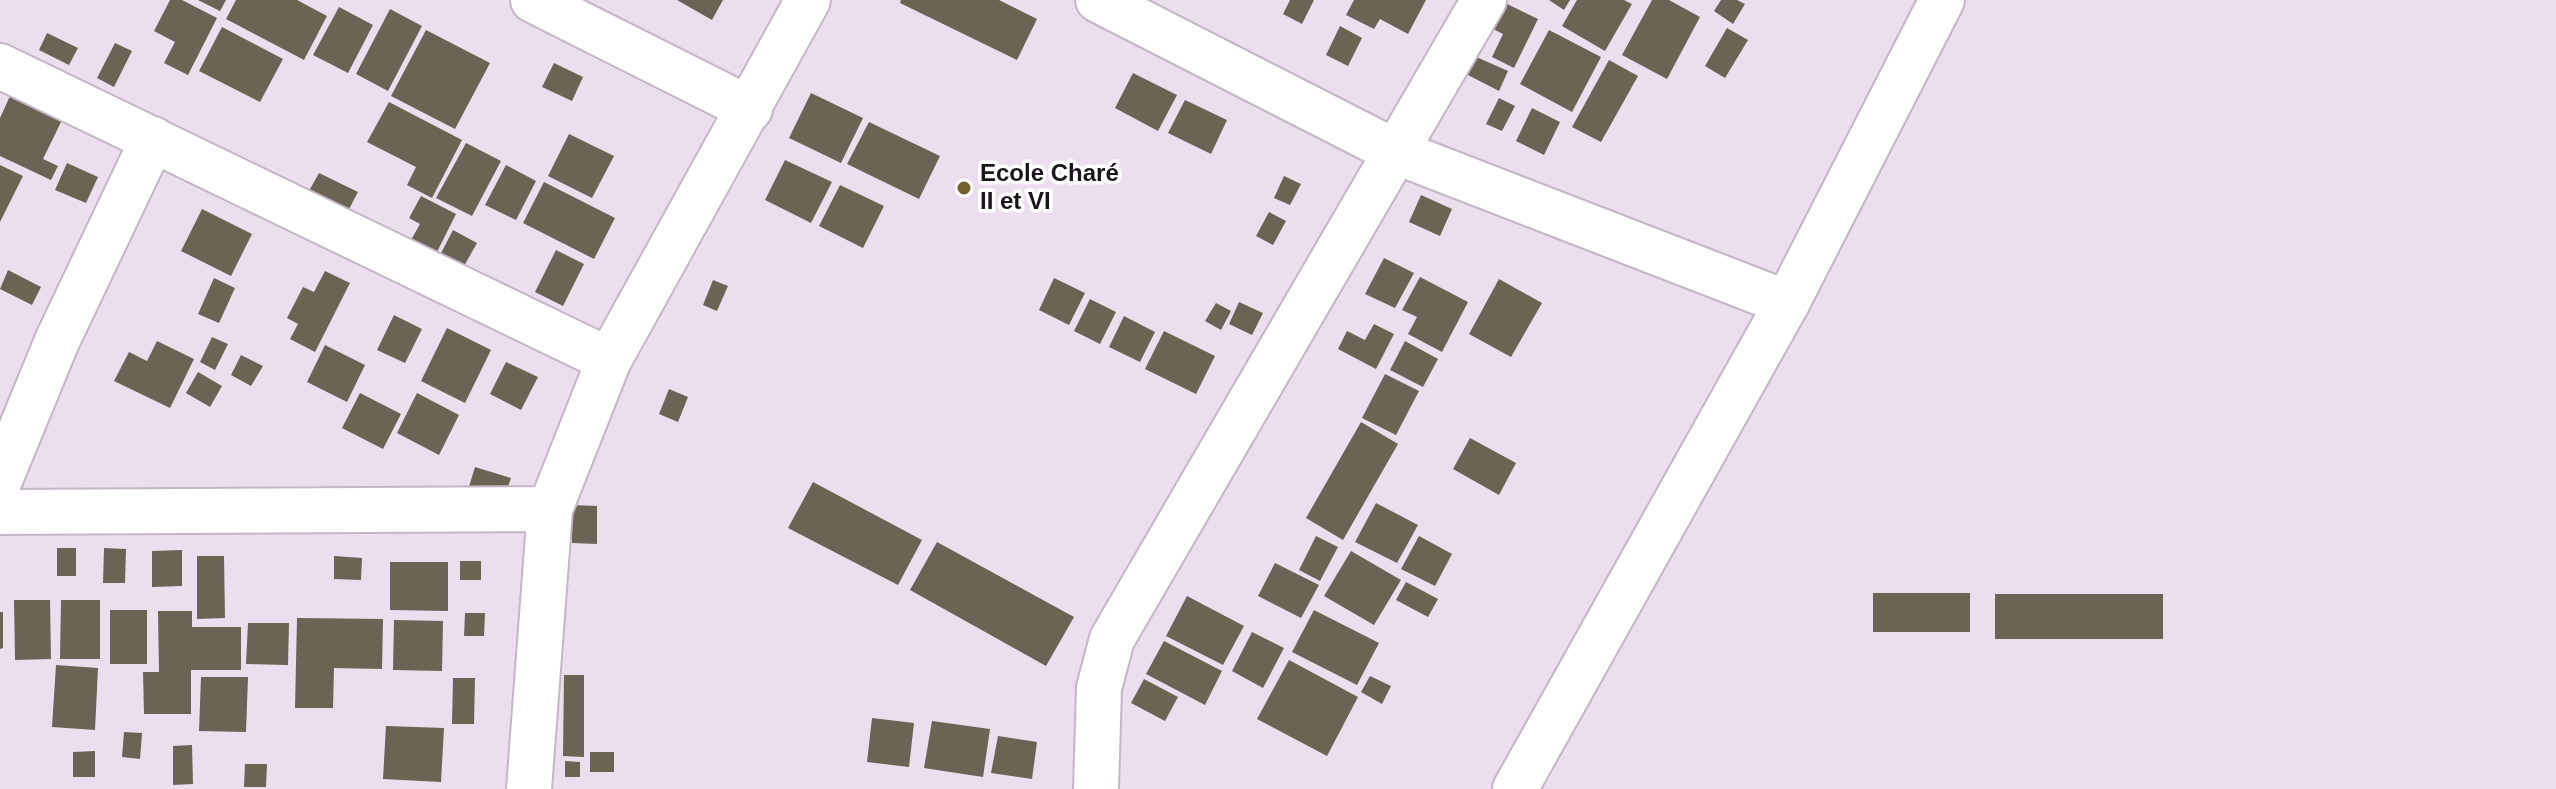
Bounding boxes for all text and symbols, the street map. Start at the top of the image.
place label: Ecole Charé II et VI [980,160,1119,216]
marker: Ecole Charé II et VI [955,179,973,197]

